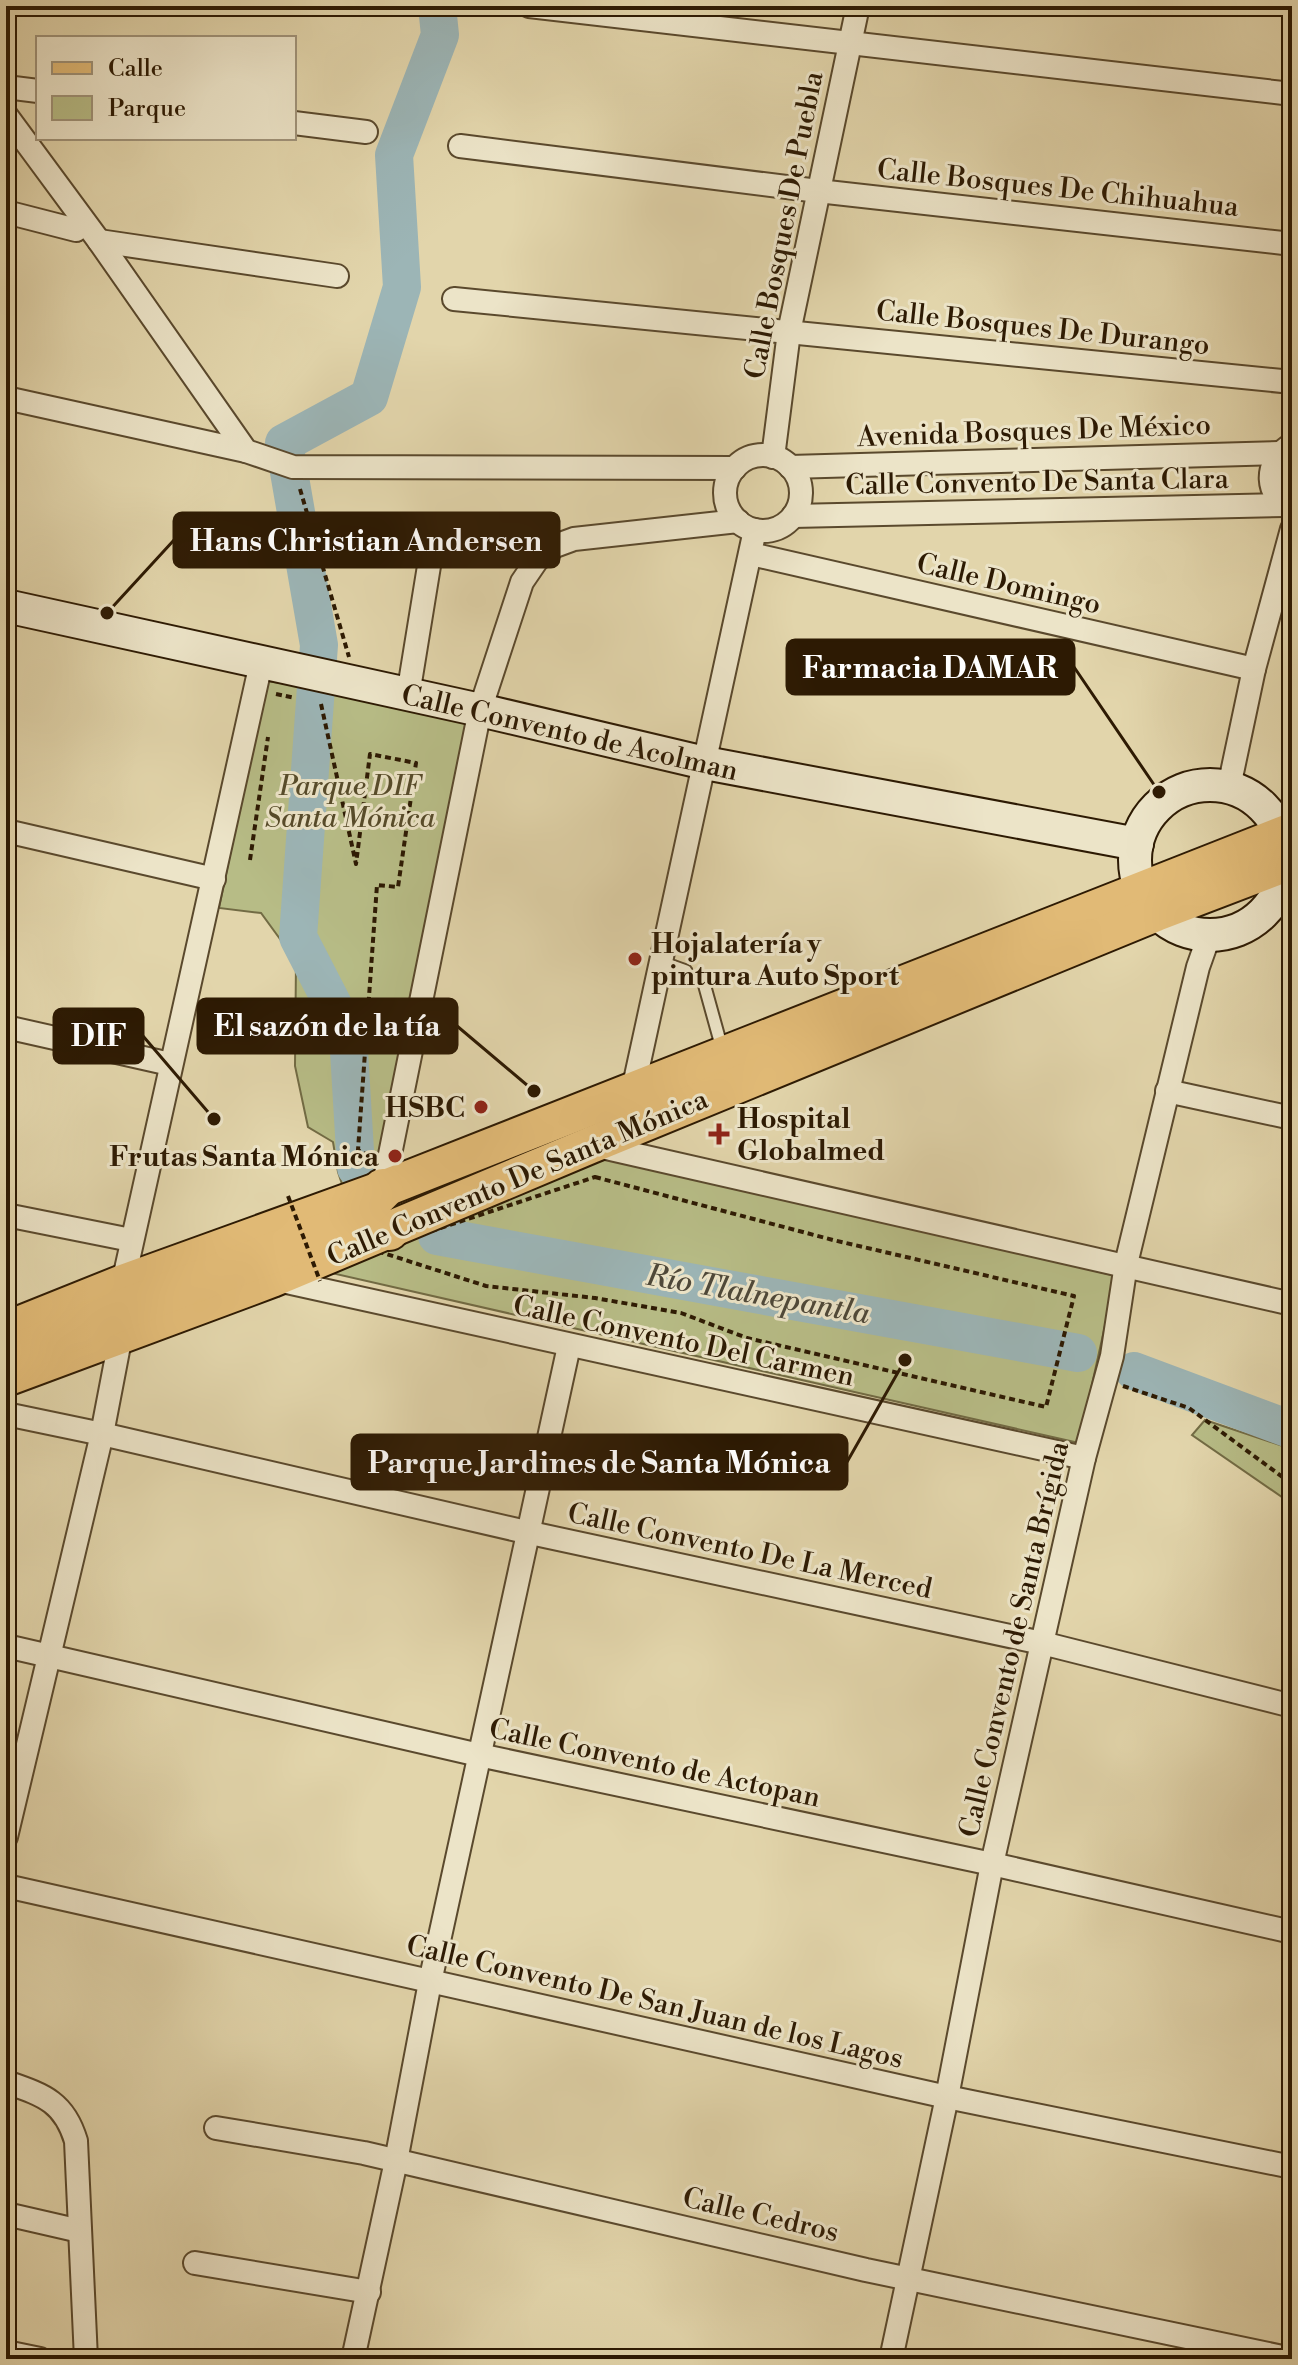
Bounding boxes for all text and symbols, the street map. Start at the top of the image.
legend [36,36,296,140]
text: Calle [108,54,163,84]
street label: Calle Bosques De Puebla [737,68,832,382]
text: Parque [108,94,186,124]
street label: Calle Bosques De Chihuahua [875,152,1241,225]
street label: Calle Bosques De Durango [874,294,1211,363]
street label: Avenida Bosques De México [855,408,1212,455]
street label: Calle Convento De Santa Clara [845,462,1230,503]
callout: Hans Christian Andersen [174,513,559,567]
text: Hans Christian Andersen [190,523,543,561]
street label: Calle Domingo [913,546,1104,623]
callout: Farmacia DAMAR [787,640,1074,694]
text: Farmacia DAMAR [802,650,1058,688]
street label: Calle Convento de Acolman [398,678,742,789]
park label: Parque DIF Santa Mónica [265,769,436,836]
place label: Hojalatería y pintura Auto Sport [651,927,900,994]
marker: Hojalatería y pintura Auto Sport [626,950,644,968]
callout: El sazón de la tía [198,999,457,1053]
text: El sazón de la tía [214,1008,441,1046]
callout: DIF [54,1009,143,1063]
text: DIF [71,1018,127,1056]
street label: Calle Convento De Santa Mónica [322,1082,714,1275]
place label: HSBC [385,1091,465,1126]
marker: HSBC [472,1098,490,1116]
place label: Hospital Globalmed [737,1102,885,1169]
marker: Hospital Globalmed [708,1123,730,1145]
place label: Frutas Santa Mónica [109,1140,380,1175]
marker: Frutas Santa Mónica [386,1147,404,1165]
water label: Río Tlalnepantla [642,1256,873,1333]
street label: Calle Convento Del Carmen [510,1288,858,1395]
callout: Parque Jardines de Santa Mónica [352,1435,847,1489]
street label: Calle Convento de Santa Brígida [952,1437,1077,1841]
text: Parque Jardines de Santa Mónica [368,1445,831,1483]
street label: Calle Convento De La Merced [564,1496,935,1607]
street label: Calle Convento de Actopan [486,1711,824,1816]
street label: Calle Convento De San Juan de los Lagos [403,1928,906,2077]
street label: Calle Cedros [679,2181,842,2250]

